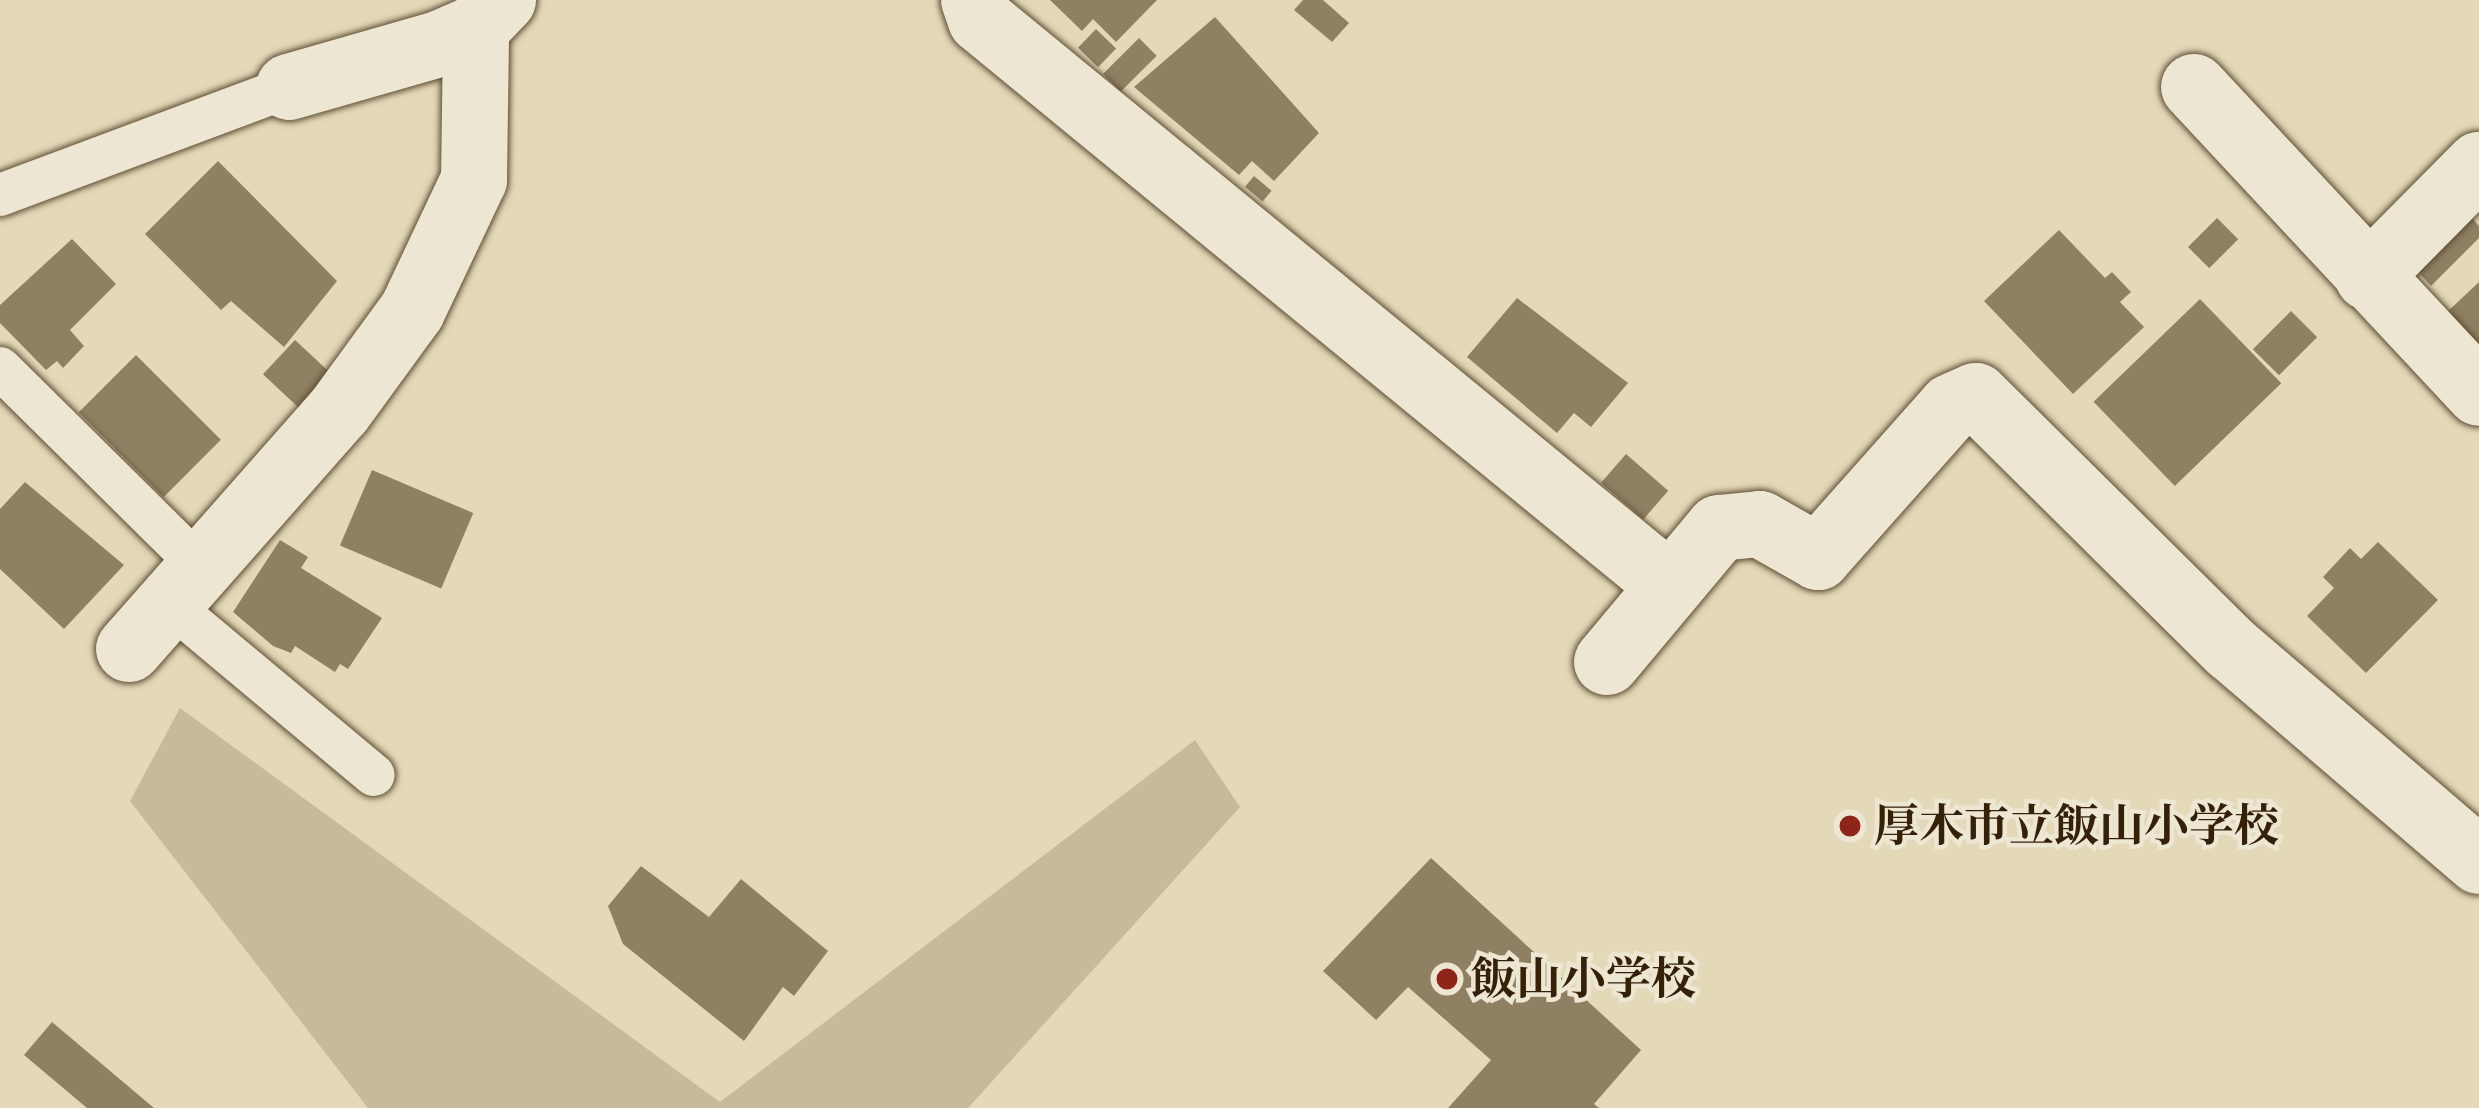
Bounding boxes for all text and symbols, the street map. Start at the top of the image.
place label: 厚木市立飯山小学校 [1874,799,2279,853]
marker: 厚木市立飯山小学校 [1837,813,1863,839]
place label: 飯山小学校 [1471,952,1696,1006]
marker: 飯山小学校 [1434,966,1460,992]

